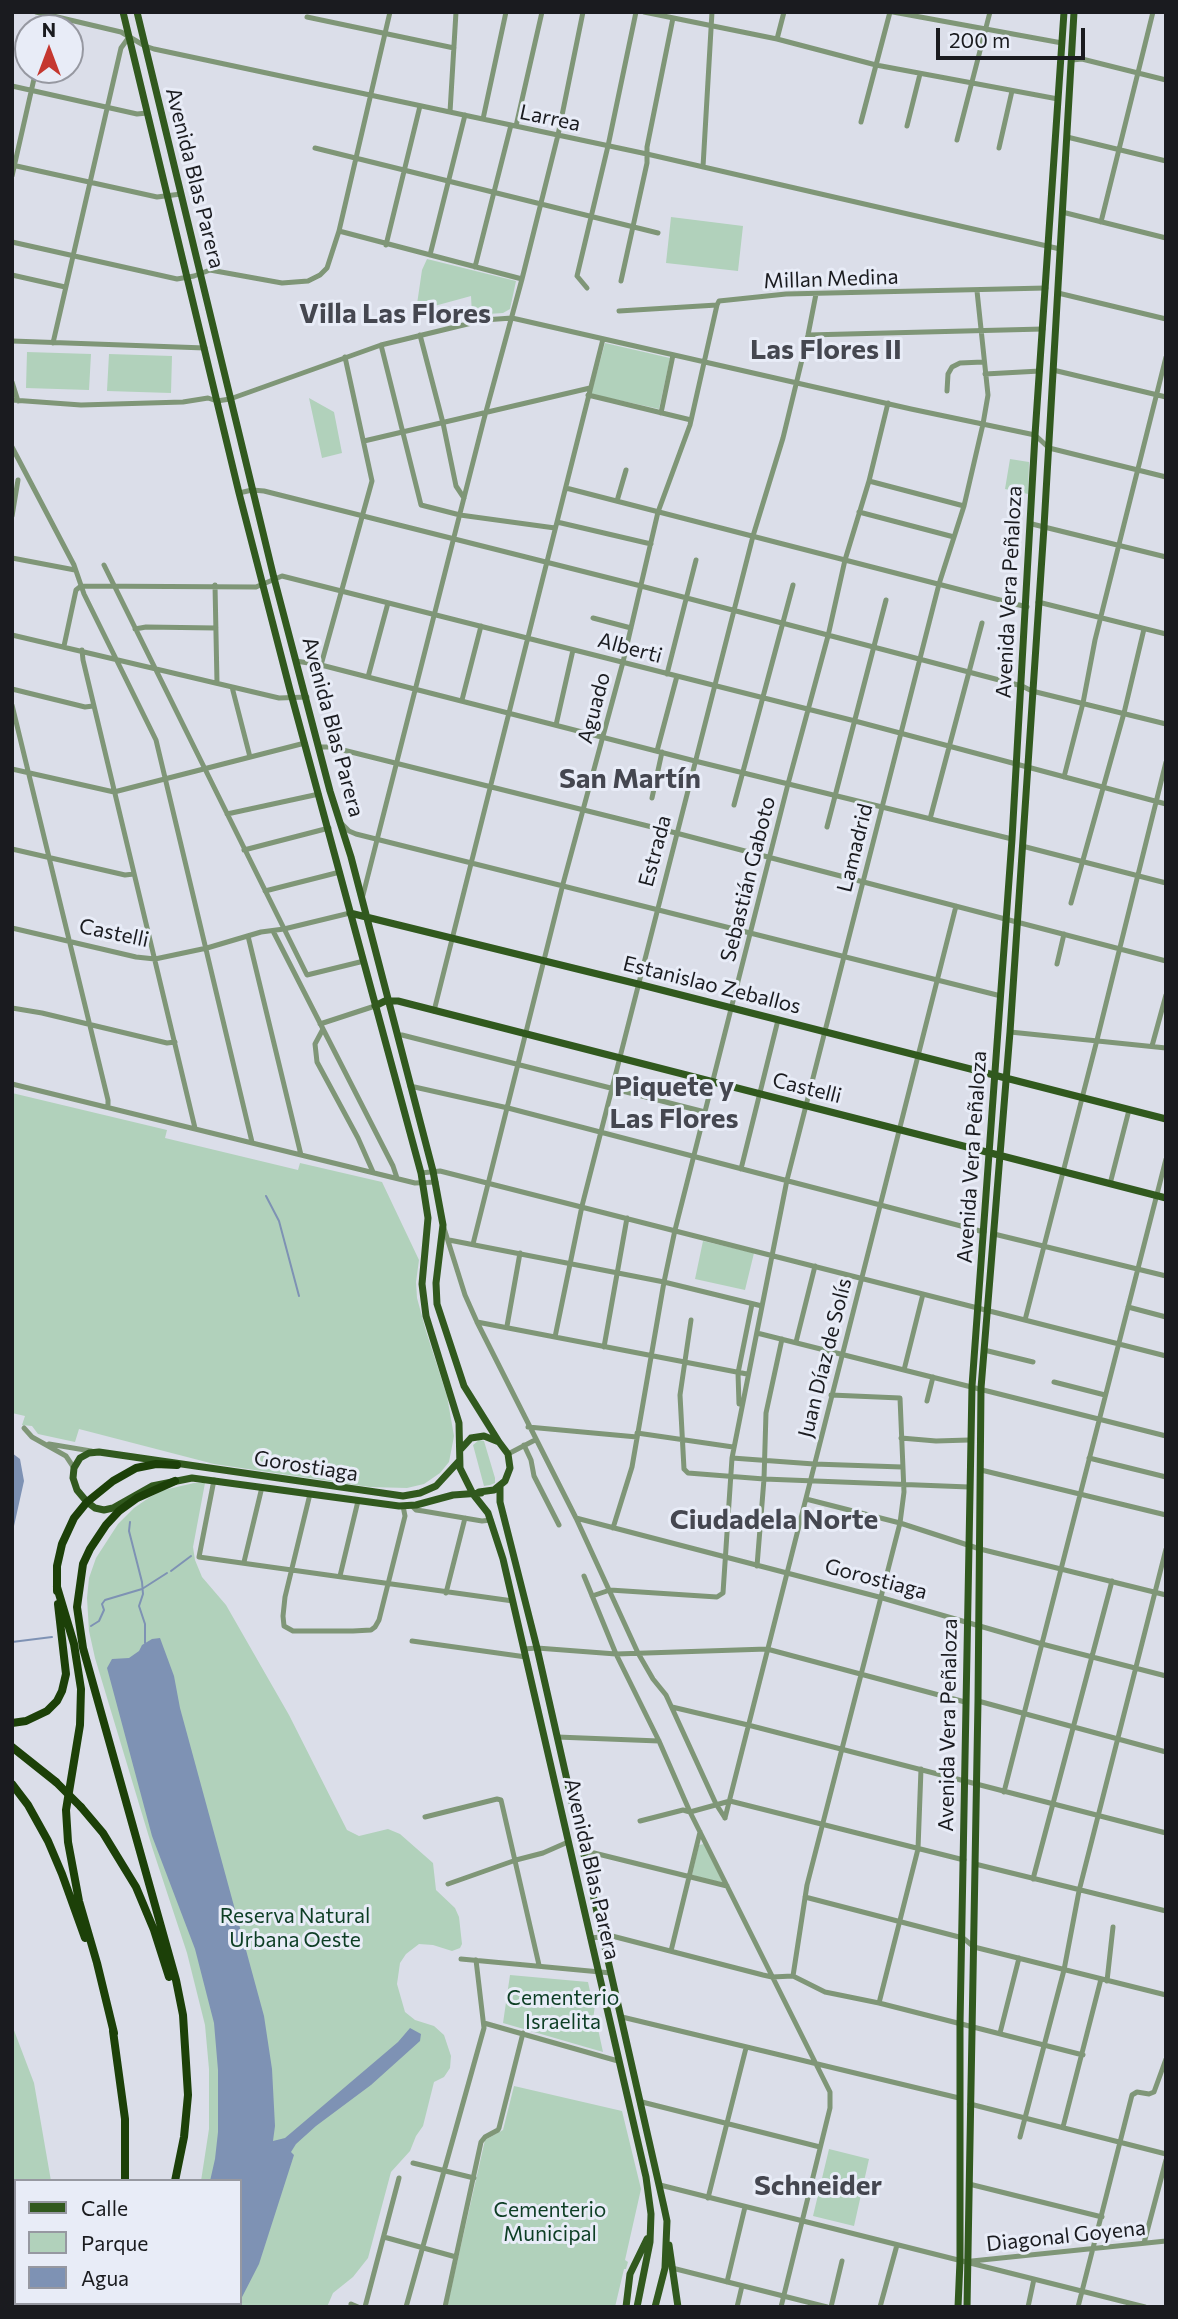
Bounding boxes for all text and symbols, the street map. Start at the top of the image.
north arrow [14,14,84,84]
scale bar [940,14,1089,58]
text: N [42,18,56,41]
text: 200 m [949,27,1010,52]
street label: Avenida Blas Parera [160,85,230,271]
street label: Larrea [517,99,583,137]
street label: Millan Medina [763,264,899,294]
district label: Villa Las Flores [299,297,491,331]
district label: Las Flores II [750,333,902,367]
street label: Avenida Vera Peñaloza [991,485,1027,699]
street label: Alberti [595,627,665,669]
street label: Avenida Blas Parera [297,634,369,820]
street label: Aguado [572,670,616,746]
district label: San Martín [559,762,701,796]
street label: Sebastián Gaboto [715,794,781,964]
street label: Lamadrid [832,801,878,895]
street label: Estrada [633,813,677,889]
street label: Castelli [77,913,151,953]
street label: Estanislao Zeballos [620,951,804,1019]
street label: Avenida Vera Peñaloza [952,1050,992,1264]
street label: Castelli [770,1067,844,1109]
district label: Piquete y Las Flores [610,1070,738,1136]
street label: Juan Díaz de Solís [793,1276,857,1440]
street label: Gorostiaga [252,1445,360,1487]
district label: Ciudadela Norte [670,1503,878,1537]
street label: Gorostiaga [822,1553,930,1605]
street label: Avenida Vera Peñaloza [934,1618,962,1832]
street label: Avenida Blas Parera [559,1776,625,1962]
park label: Reserva Natural Urbana Oeste [220,1903,370,1953]
park label: Cementerio Israelita [507,1985,619,2035]
district label: Schneider [754,2169,882,2203]
legend [14,2179,242,2305]
text: Calle [81,2195,128,2220]
park label: Cementerio Municipal [494,2197,606,2247]
street label: Diagonal Goyena [985,2215,1147,2257]
text: Parque [81,2230,148,2255]
text: Agua [81,2265,129,2290]

